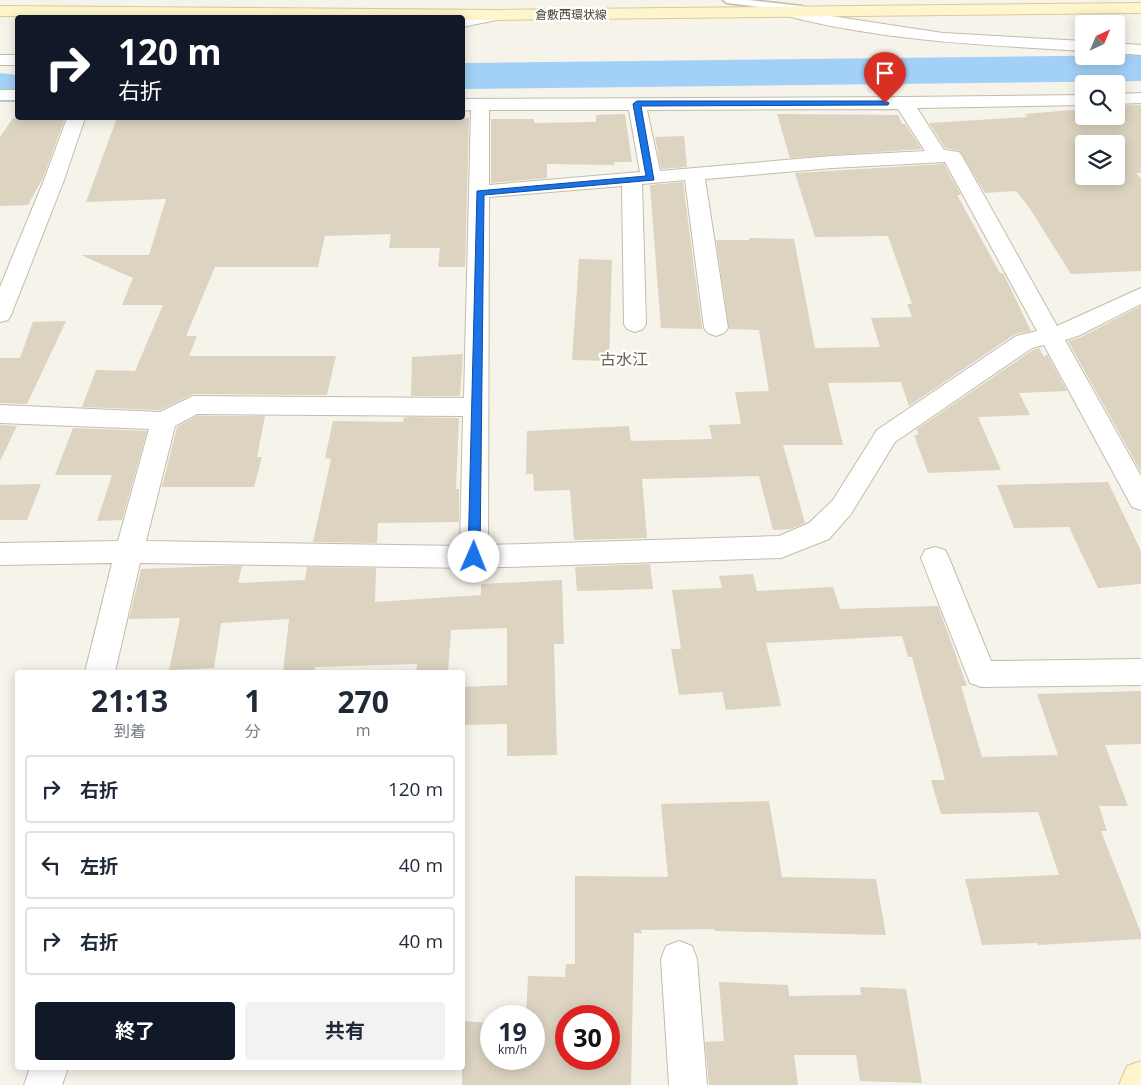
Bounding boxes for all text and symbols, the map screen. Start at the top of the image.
street label: 倉敷西環状線 [535,6,607,23]
north arrow [1075,15,1125,65]
map controls [1075,15,1125,185]
text: 120 m [118,28,222,75]
icon: right [35,35,100,100]
pin [864,52,906,103]
icon: arrive [871,59,899,87]
text: 右折 [118,75,162,105]
button: search [1075,75,1125,125]
button: layers [1075,135,1125,185]
district label: 古水江 [600,348,648,370]
position arrow [447,530,499,582]
text: 21:13 [91,680,168,721]
text: 1 [244,680,261,721]
text: 270 [337,681,389,722]
text: m [356,719,371,741]
text: 到着 [114,720,146,742]
text: 分 [245,720,261,742]
icon: right [37,775,65,803]
text: 120 m [388,776,443,802]
text: 右折 [80,777,118,803]
icon: left [37,851,65,879]
text: 40 m [399,852,443,878]
text: 左折 [80,853,118,879]
icon: right [37,927,65,955]
text: 40 m [399,928,443,954]
text: 右折 [80,929,118,955]
button: 終了 [35,1002,235,1060]
button: 共有 [245,1002,445,1060]
speed limit sign: 30 [555,1005,620,1070]
text: 19 [498,1014,527,1048]
text: km/h [498,1041,527,1058]

